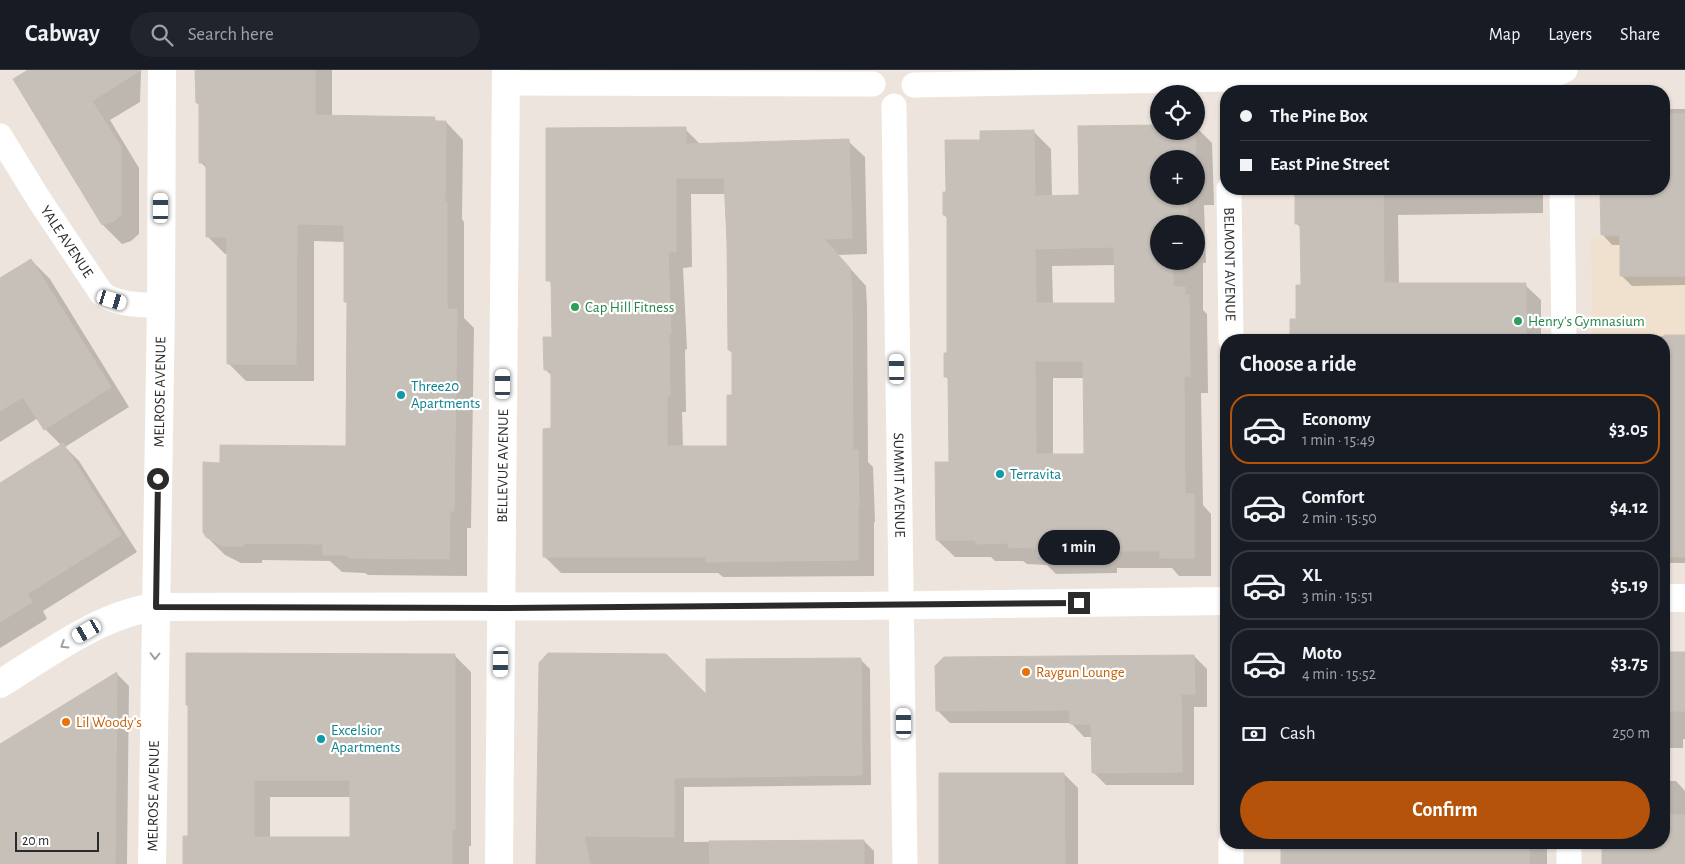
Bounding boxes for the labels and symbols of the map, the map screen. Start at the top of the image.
car [153,193,168,223]
street label: YALE AVENUE [37,203,96,280]
street label: BELMONT AVENUE [1221,207,1238,321]
car [95,288,128,312]
place label: Cap Hill Fitness [585,300,674,315]
marker: Cap Hill Fitness [569,301,581,313]
place label: Henry's Gymnasium [1528,314,1645,329]
marker: Henry's Gymnasium [1512,315,1524,327]
street label: MELROSE AVENUE [152,337,169,448]
car [889,354,904,384]
car [495,369,510,399]
place label: Three20 Apartments [411,379,480,411]
marker: Three20 Apartments [395,389,407,401]
street label: BELLEVUE AVENUE [495,409,511,523]
street label: SUMMIT AVENUE [891,432,907,537]
place label: Terravita [1010,467,1061,482]
route start [147,468,169,490]
marker: Terravita [994,468,1006,480]
callout: 1 min [1038,530,1120,566]
route end [1068,592,1090,614]
car [70,617,103,645]
one-way arrow [60,639,69,648]
car [493,647,508,677]
one-way arrow [150,652,161,660]
place label: Raygun Lounge [1036,665,1125,680]
marker: Raygun Lounge [1020,666,1032,678]
car [896,708,911,738]
place label: Lil Woody's [76,715,142,730]
marker: Lil Woody's [60,716,72,728]
place label: Excelsior Apartments [331,723,400,755]
marker: Excelsior Apartments [315,733,327,745]
street label: MELROSE AVENUE [145,741,162,852]
scale bar [15,829,99,852]

